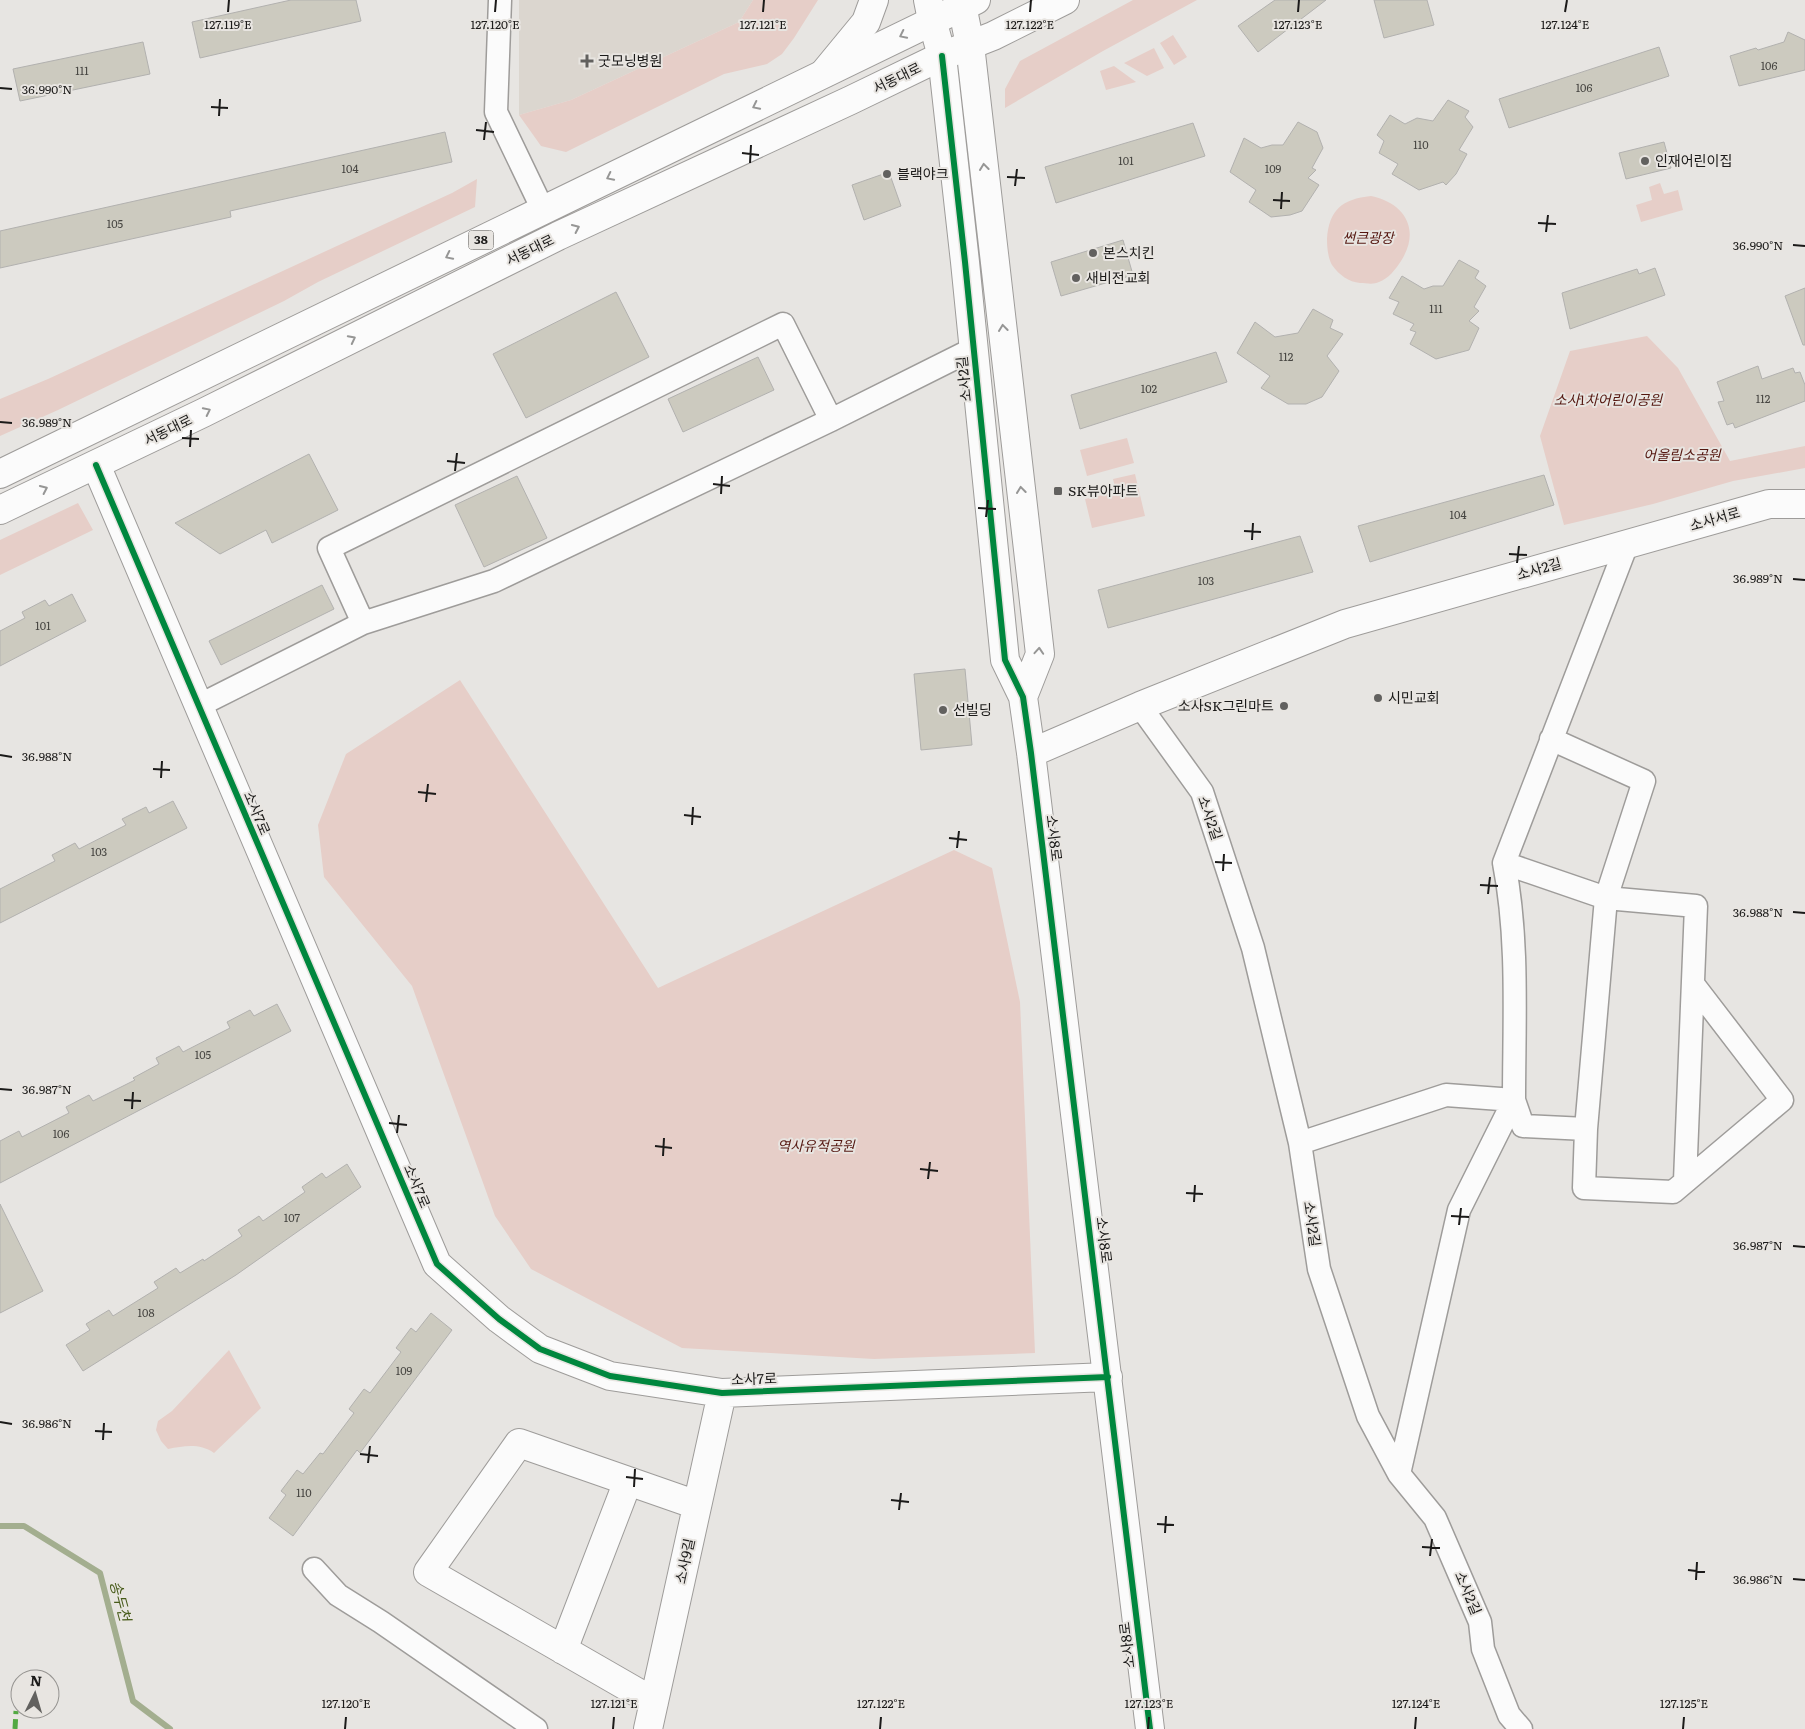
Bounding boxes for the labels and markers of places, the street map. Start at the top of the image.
place label: 굿모닝병원 [598,50,662,70]
marker: 굿모닝병원 [580,54,594,68]
place label: 인재어린이집 [1655,150,1732,170]
marker: 인재어린이집 [1639,155,1651,167]
place label: 블랙야크 [897,163,949,183]
marker: 블랙야크 [881,168,893,180]
place label: 본스치킨 [1103,242,1155,262]
marker: 본스치킨 [1087,247,1099,259]
place label: 새비전교회 [1086,267,1150,287]
marker: 새비전교회 [1070,272,1082,284]
place label: SK뷰아파트 [1068,480,1139,500]
marker: SK뷰아파트 [1052,485,1064,497]
place label: 시민교회 [1388,687,1440,707]
marker: 시민교회 [1372,692,1384,704]
place label: 소사SK그린마트 [1178,695,1274,715]
place label: 선빌딩 [953,699,992,719]
marker: 소사SK그린마트 [1278,700,1290,712]
marker: 선빌딩 [937,704,949,716]

